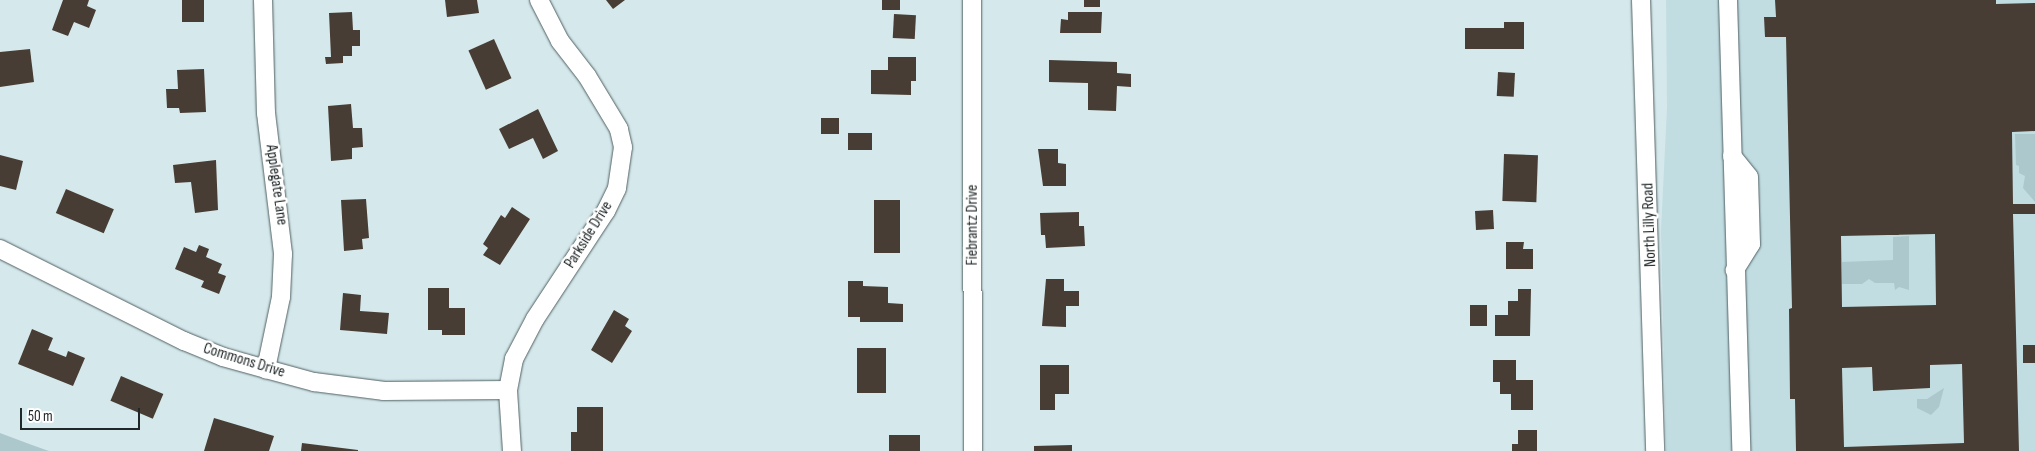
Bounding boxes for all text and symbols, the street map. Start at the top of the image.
street label: Applegate Lane [261,143,291,227]
street label: North Lilly Road [1639,183,1661,267]
street label: Fiebrantz Drive [963,184,983,266]
street label: Parkside Drive [561,198,617,272]
street label: Commons Drive [201,339,287,383]
scale bar [22,398,142,430]
text: 50 m [28,407,53,426]

